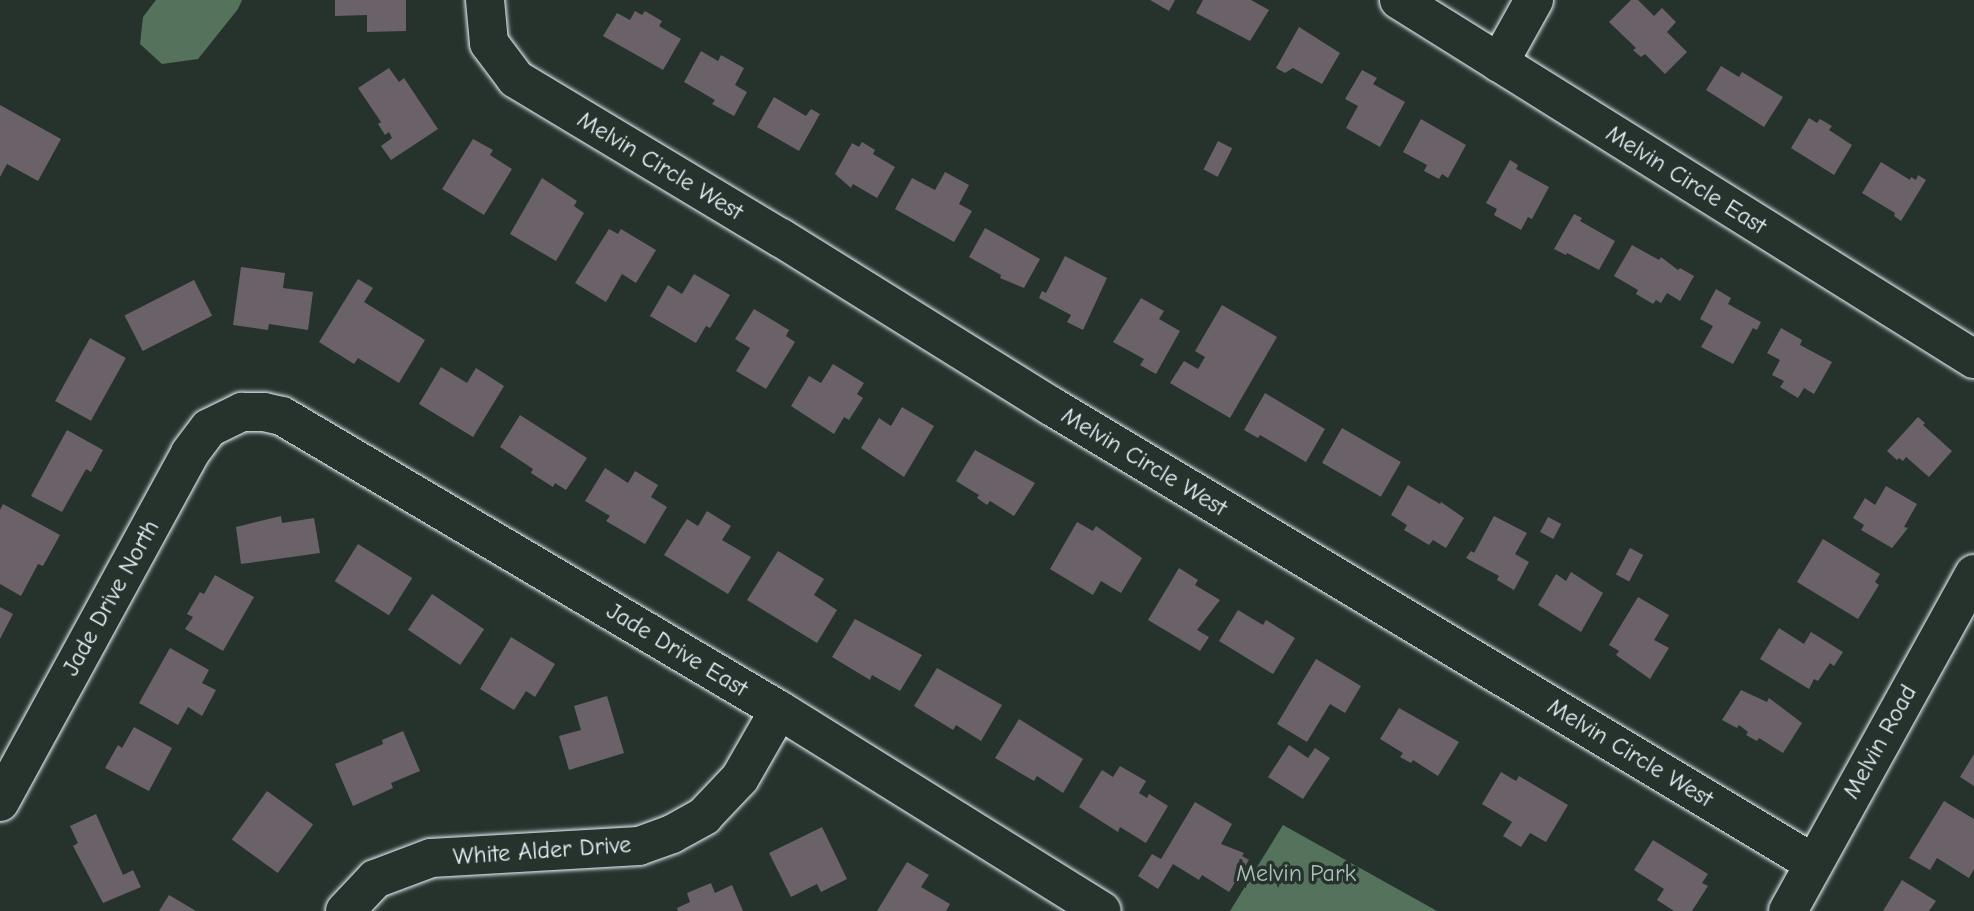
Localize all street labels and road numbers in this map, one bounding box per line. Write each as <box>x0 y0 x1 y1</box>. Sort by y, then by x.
street label: Melvin Circle West <box>572 105 748 227</box>
street label: Melvin Circle East <box>1600 119 1772 241</box>
street label: Melvin Circle West <box>1056 401 1232 523</box>
street label: Jade Drive North <box>56 515 166 681</box>
street label: Jade Drive East <box>601 597 753 703</box>
street label: Melvin Road <box>1837 680 1923 804</box>
street label: Melvin Circle West <box>1542 692 1718 814</box>
street label: White Alder Drive <box>452 830 632 872</box>

